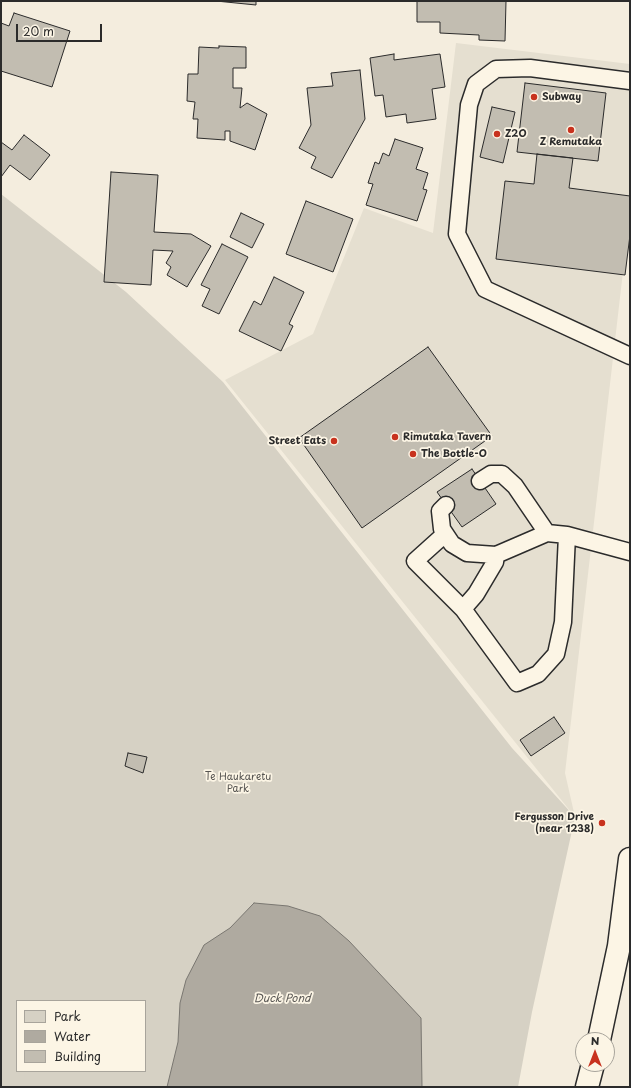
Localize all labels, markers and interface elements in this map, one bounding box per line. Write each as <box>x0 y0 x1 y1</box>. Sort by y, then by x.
scale bar <box>18 16 104 42</box>
text: 20 m <box>23 22 54 40</box>
place label: Subway <box>542 91 581 103</box>
marker: Subway <box>529 92 539 102</box>
marker: Z Remutaka <box>566 125 576 135</box>
place label: Z2O <box>505 128 526 140</box>
marker: Z2O <box>492 129 502 139</box>
place label: Z Remutaka <box>540 136 602 148</box>
place label: Rimutaka Tavern <box>403 431 491 443</box>
marker: Rimutaka Tavern <box>390 432 400 442</box>
place label: Street Eats <box>268 435 326 447</box>
marker: Street Eats <box>329 436 339 446</box>
place label: The Bottle-O <box>421 448 487 460</box>
marker: The Bottle-O <box>408 449 418 459</box>
park label: Te Haukaretu Park <box>205 771 271 794</box>
place label: Fergusson Drive (near 1238) <box>515 811 594 834</box>
marker: Fergusson Drive (near 1238) <box>597 818 607 828</box>
water label: Duck Pond <box>253 992 311 1006</box>
legend <box>16 1000 146 1072</box>
text: Park <box>54 1007 81 1025</box>
text: Water <box>54 1027 90 1045</box>
north arrow <box>575 1032 615 1072</box>
text: N <box>591 1032 599 1049</box>
text: Building <box>54 1047 101 1065</box>

